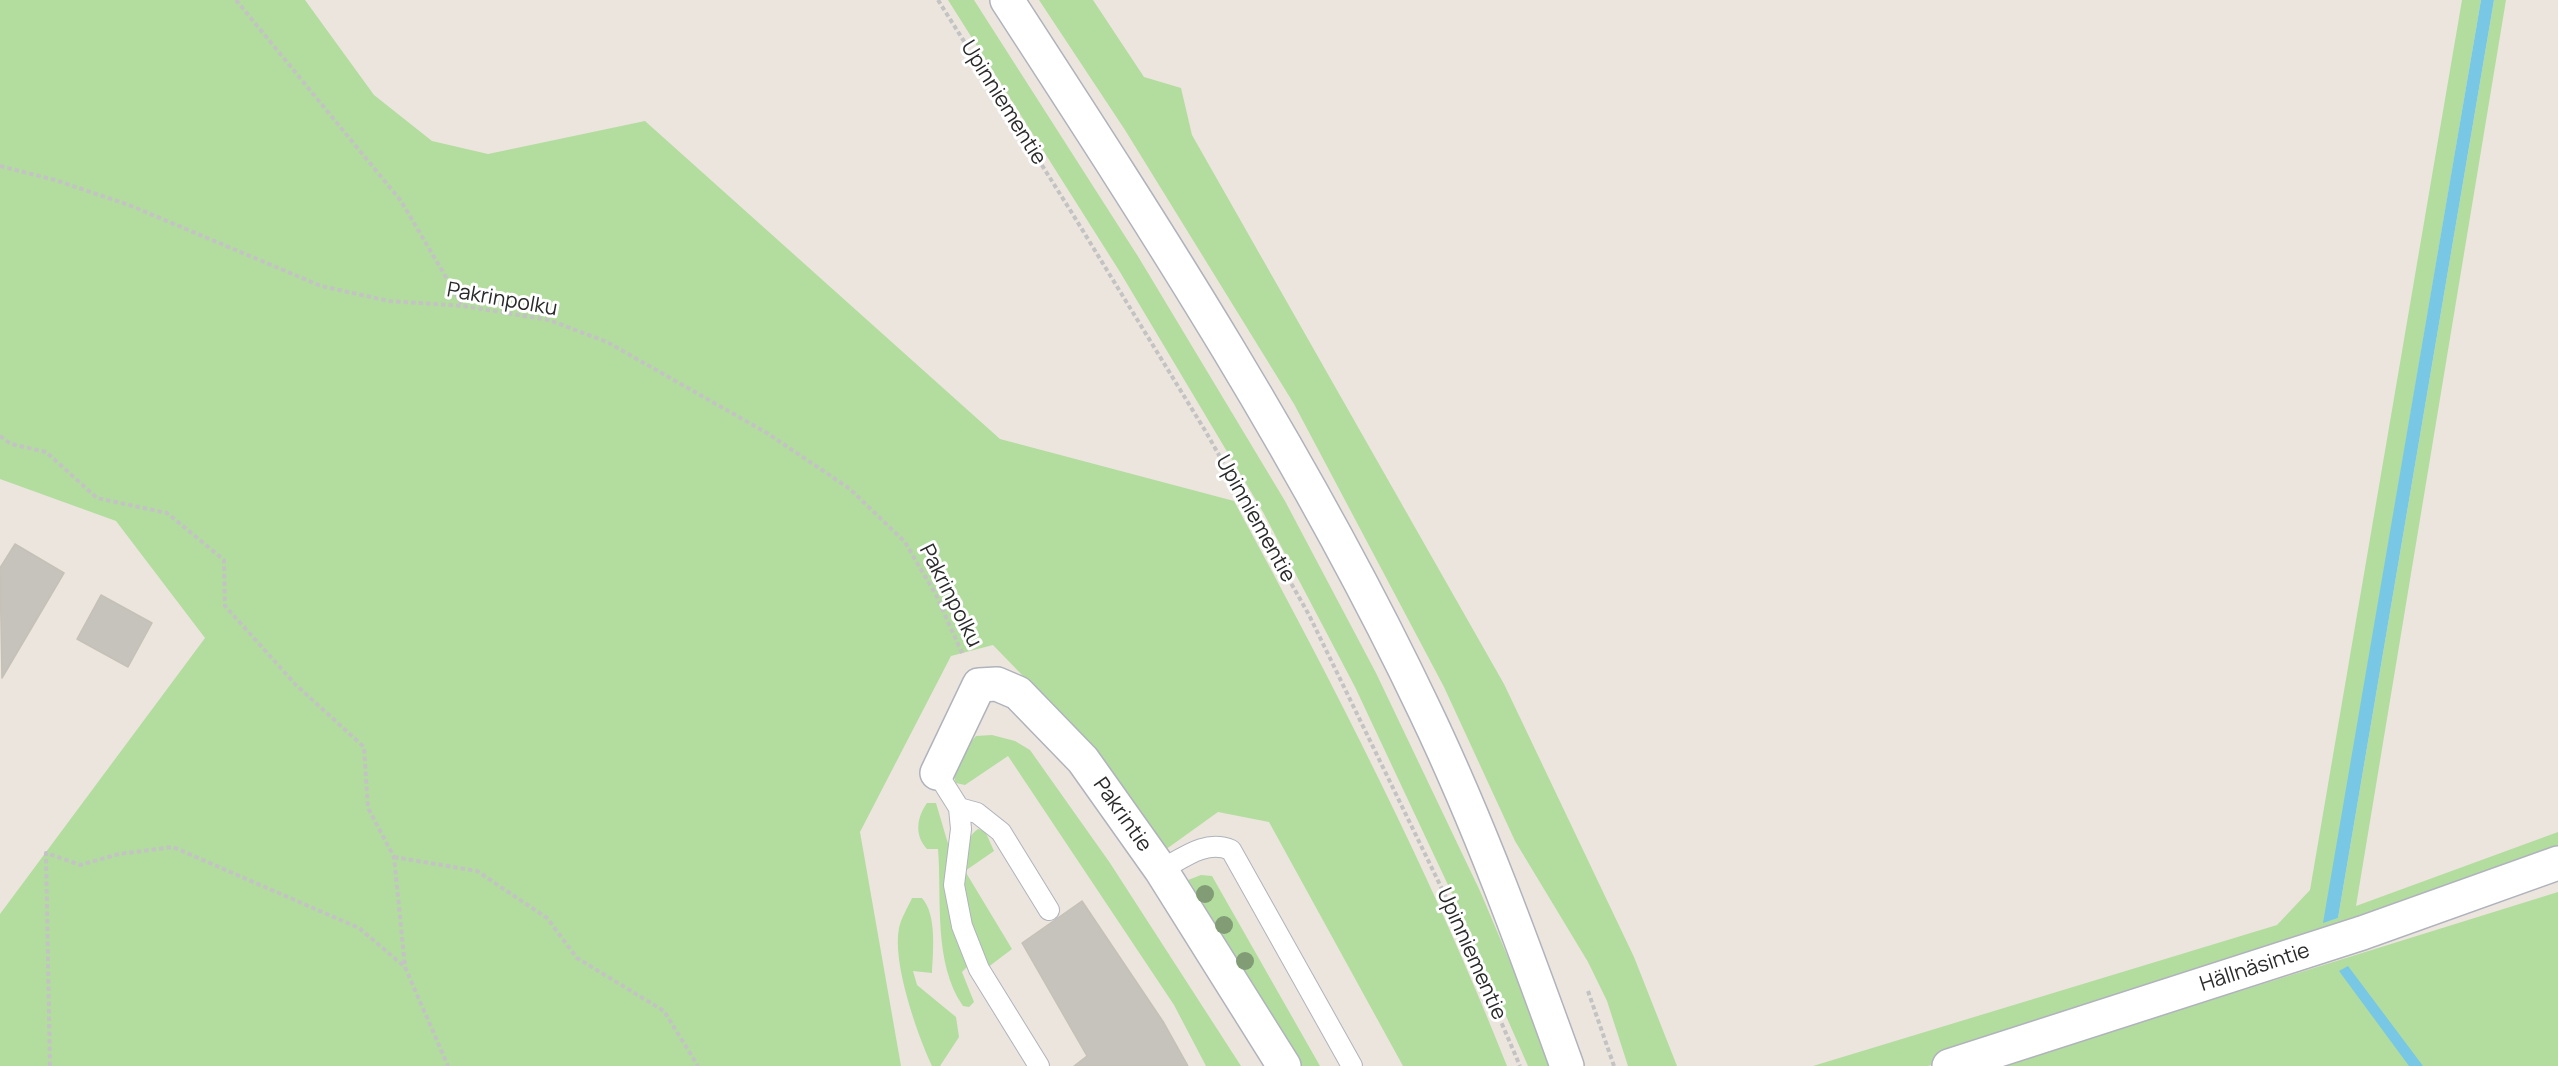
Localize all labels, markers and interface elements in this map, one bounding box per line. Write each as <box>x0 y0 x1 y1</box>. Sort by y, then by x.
street label: Upinniementie <box>955 36 1051 170</box>
street label: Pakrinpolku <box>445 278 559 322</box>
street label: Upinniementie <box>1210 451 1300 587</box>
street label: Pakrinpolku <box>913 540 987 652</box>
street label: Pakrintie <box>1087 773 1157 857</box>
street label: Upinniementie <box>1431 884 1511 1024</box>
street label: Hällnäsintie <box>2197 938 2313 998</box>

